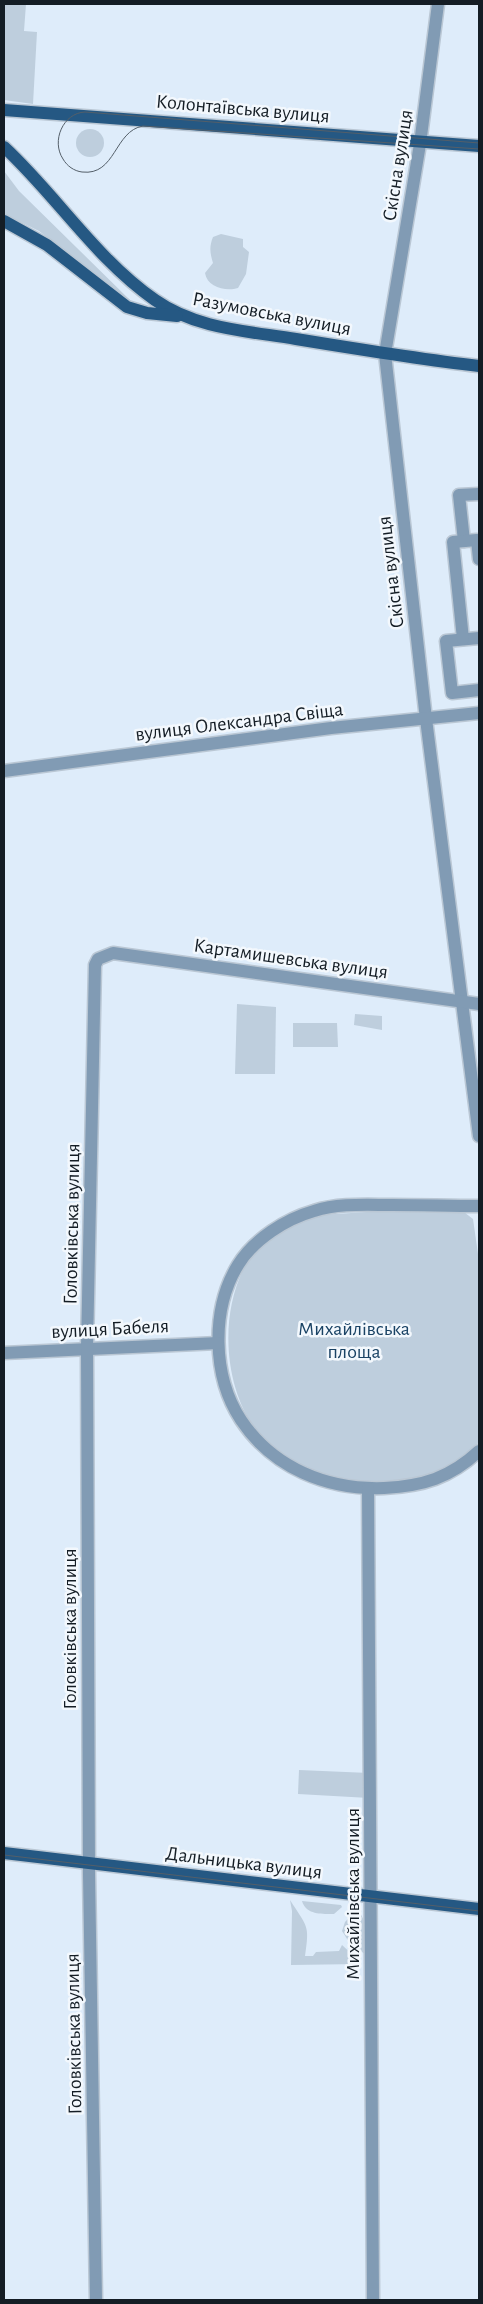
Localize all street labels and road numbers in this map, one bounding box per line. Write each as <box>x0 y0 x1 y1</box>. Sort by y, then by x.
street label: Колонтаївська вулиця <box>155 91 331 127</box>
street label: Cкісна вулиця <box>379 108 417 222</box>
street label: Разумовська вулиця <box>191 289 353 339</box>
street label: Cкісна вулиця <box>374 515 408 629</box>
street label: вулиця Олександра Свіща <box>134 699 344 745</box>
street label: Картамишевська вулиця <box>192 935 389 983</box>
street label: Головківська вулиця <box>61 1143 83 1305</box>
street label: вулиця Бабеля <box>51 1316 170 1342</box>
street label: Головківська вулиця <box>60 1548 80 1710</box>
street label: Михайлівська вулиця <box>343 1808 363 1980</box>
street label: Дальницька вулиця <box>165 1843 323 1883</box>
street label: Головківська вулиця <box>63 1953 85 2115</box>

